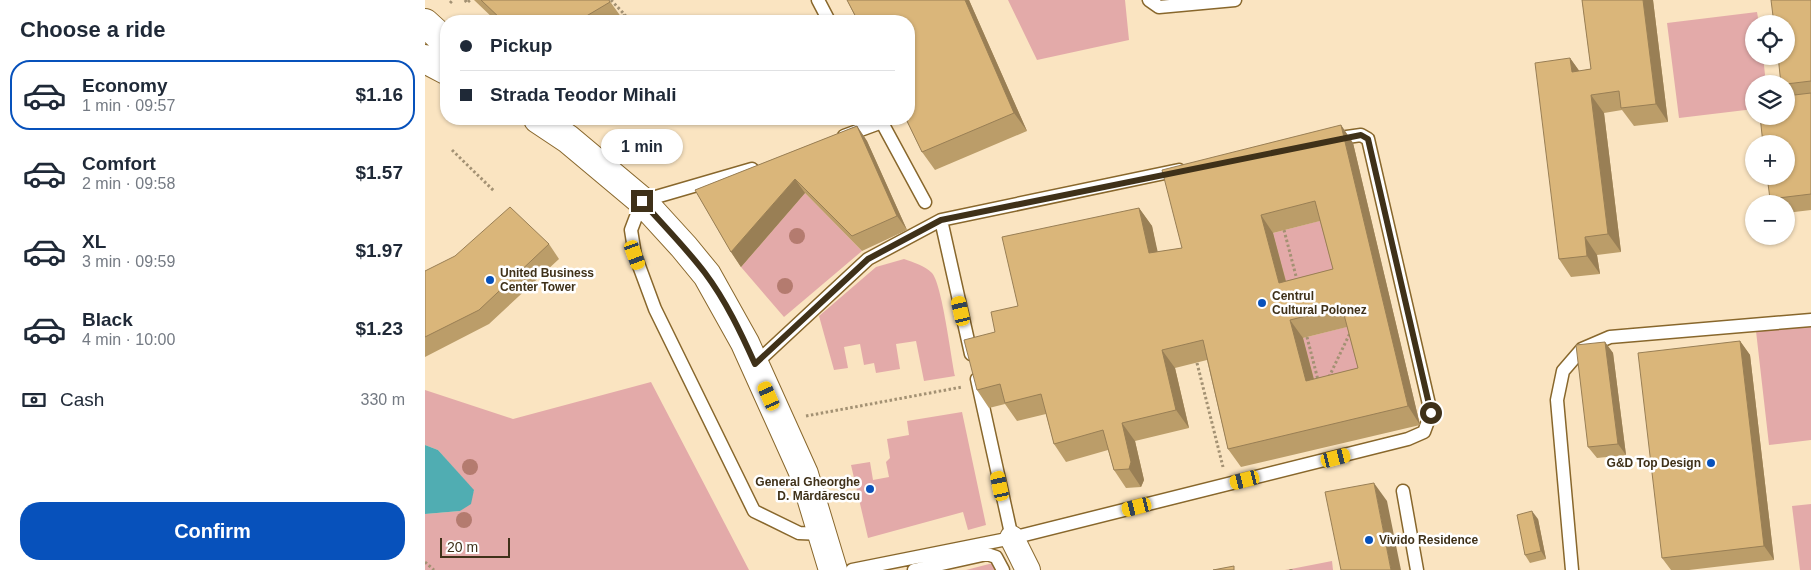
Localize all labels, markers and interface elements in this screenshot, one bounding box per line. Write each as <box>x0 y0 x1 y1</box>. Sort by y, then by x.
map controls <box>1745 15 1795 245</box>
button: locate <box>1745 15 1795 65</box>
text: Choose a ride <box>20 17 165 42</box>
text: Pickup <box>490 35 552 56</box>
icon: car <box>22 73 67 118</box>
text: Economy <box>82 75 168 96</box>
button: layers <box>1745 75 1795 125</box>
text: $1.16 <box>355 84 403 105</box>
text: Strada Teodor Mihali <box>490 84 677 105</box>
text: 1 min · 09:57 <box>82 97 175 114</box>
callout: 1 min <box>601 128 683 164</box>
button: + <box>1745 135 1795 185</box>
text: 1 min <box>621 138 663 155</box>
icon: car <box>22 151 67 196</box>
text: Comfort <box>82 153 156 174</box>
text: $1.57 <box>355 162 403 183</box>
text: 2 min · 09:58 <box>82 175 175 192</box>
route end <box>631 190 653 212</box>
button: − <box>1745 195 1795 245</box>
icon: car <box>22 229 67 274</box>
text: XL <box>82 231 106 252</box>
car <box>622 238 647 272</box>
text: $1.97 <box>355 240 403 261</box>
text: 3 min · 09:59 <box>82 253 175 270</box>
place label: United Business Center Tower <box>500 266 594 294</box>
marker: United Business Center Tower <box>484 274 496 286</box>
place label: Centrul Cultural Polonez <box>1272 289 1367 317</box>
car <box>950 295 971 327</box>
marker: Centrul Cultural Polonez <box>1256 297 1268 309</box>
icon: car <box>22 307 67 352</box>
text: Black <box>82 309 133 330</box>
text: $1.23 <box>355 318 403 339</box>
text: 4 min · 10:00 <box>82 331 175 348</box>
car <box>756 379 781 413</box>
icon: cash <box>20 386 48 414</box>
text: Cash <box>60 389 104 410</box>
text: 330 m <box>361 391 405 408</box>
route start <box>1420 402 1442 424</box>
car <box>1319 447 1352 469</box>
place label: G&D Top Design <box>1607 456 1701 470</box>
marker: G&D Top Design <box>1705 457 1717 469</box>
car <box>1228 469 1261 491</box>
car <box>989 470 1010 502</box>
place label: General Gheorghe D. Mărdărescu <box>755 475 860 503</box>
marker: General Gheorghe D. Mărdărescu <box>864 483 876 495</box>
car <box>1120 496 1153 518</box>
button: Confirm <box>20 502 405 560</box>
place label: Vivido Residence <box>1379 533 1478 547</box>
marker: Vivido Residence <box>1363 534 1375 546</box>
scale bar <box>440 535 510 558</box>
text: 20 m <box>447 539 478 555</box>

